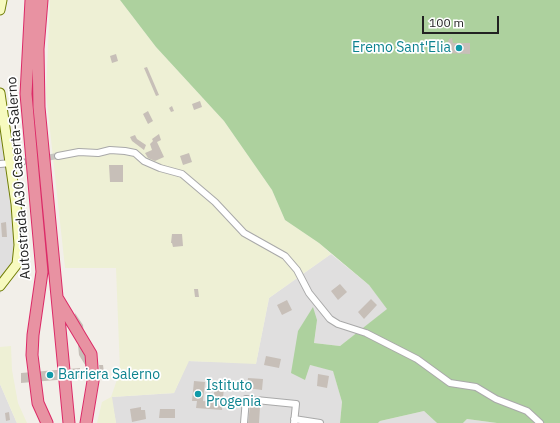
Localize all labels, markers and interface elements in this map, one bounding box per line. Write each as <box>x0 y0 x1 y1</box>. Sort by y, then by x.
scale bar <box>424 8 501 34</box>
text: 100 m <box>429 15 464 30</box>
place label: Eremo Sant'Elia <box>352 40 451 56</box>
marker: Eremo Sant'Elia <box>454 43 464 53</box>
street label: Autostrada A30 Caserta-Salerno <box>4 76 34 280</box>
place label: Barriera Salerno <box>58 367 160 383</box>
marker: Barriera Salerno <box>45 370 55 380</box>
place label: Istituto Progenia <box>206 378 261 410</box>
marker: Istituto Progenia <box>193 389 203 399</box>

